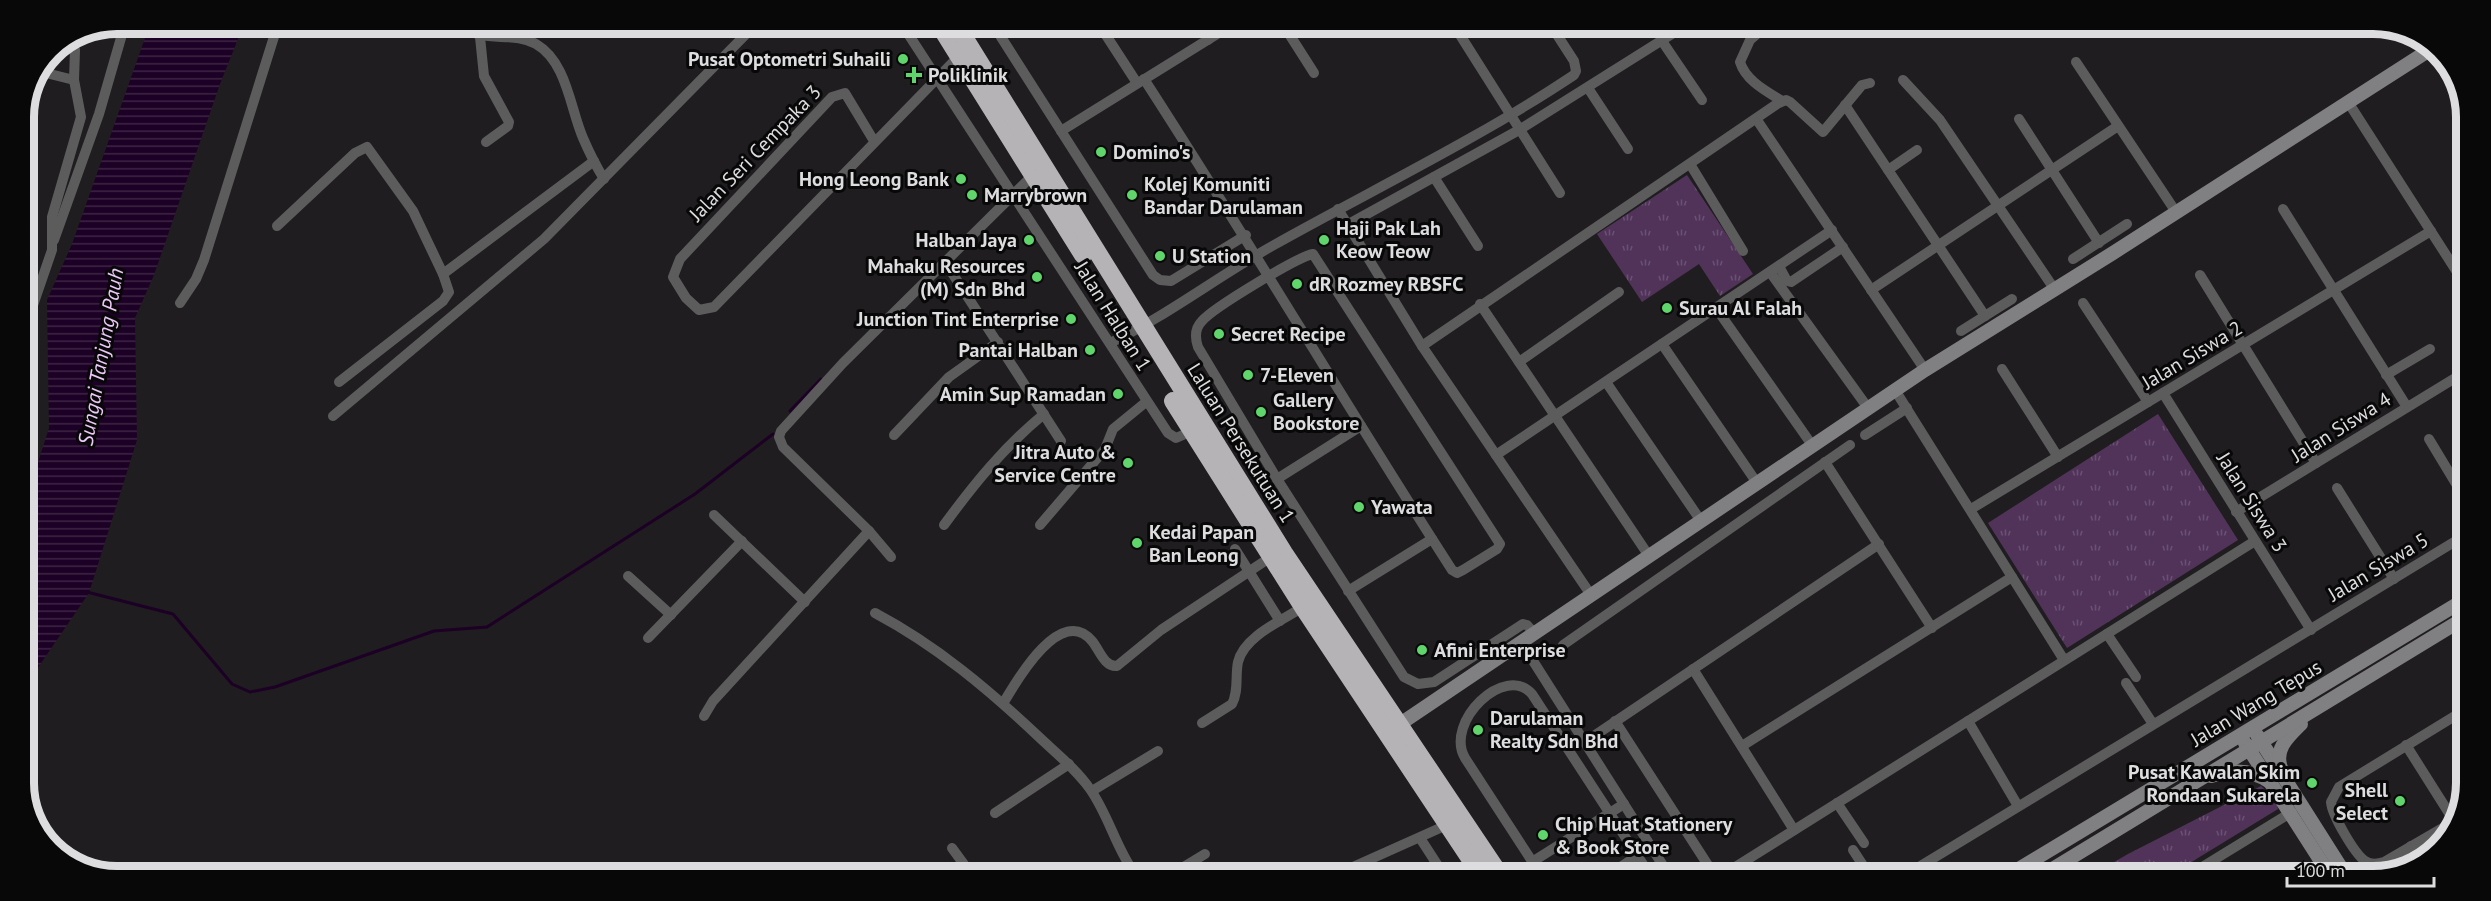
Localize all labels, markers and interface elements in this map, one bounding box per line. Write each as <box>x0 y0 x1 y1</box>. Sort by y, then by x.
place label: Pusat Optometri Suhaili <box>688 46 891 72</box>
marker: Pusat Optometri Suhaili <box>896 52 910 66</box>
place label: Poliklinik <box>928 62 1008 88</box>
marker: Poliklinik <box>905 66 923 84</box>
street label: Jalan Seri Cempaka 3 <box>683 79 827 227</box>
place label: Domino's <box>1113 139 1190 165</box>
marker: Domino's <box>1094 145 1108 159</box>
place label: Hong Leong Bank <box>799 166 949 192</box>
place label: Kolej Komuniti Bandar Darulaman <box>1144 171 1303 220</box>
marker: Hong Leong Bank <box>954 172 968 186</box>
place label: Marrybrown <box>984 182 1087 208</box>
marker: Marrybrown <box>965 188 979 202</box>
marker: Kolej Komuniti Bandar Darulaman <box>1125 188 1139 202</box>
place label: Haji Pak Lah Keow Teow <box>1336 215 1441 264</box>
place label: Halban Jaya <box>916 227 1017 253</box>
marker: Halban Jaya <box>1022 233 1036 247</box>
marker: Haji Pak Lah Keow Teow <box>1317 233 1331 247</box>
place label: U Station <box>1172 243 1251 269</box>
marker: U Station <box>1153 249 1167 263</box>
place label: Mahaku Resources (M) Sdn Bhd <box>868 253 1025 302</box>
street label: Jalan Halban 1 <box>1068 255 1157 376</box>
water label: Sungai Tanjung Pauh <box>72 266 129 448</box>
marker: Mahaku Resources (M) Sdn Bhd <box>1030 270 1044 284</box>
place label: dR Rozmey RBSFC <box>1309 271 1463 297</box>
marker: dR Rozmey RBSFC <box>1290 277 1304 291</box>
place label: Surau Al Falah <box>1679 295 1802 321</box>
marker: Surau Al Falah <box>1660 301 1674 315</box>
place label: Junction Tint Enterprise <box>856 306 1059 332</box>
marker: Junction Tint Enterprise <box>1064 312 1078 326</box>
street label: Jalan Siswa 2 <box>2136 315 2247 396</box>
place label: Secret Recipe <box>1231 321 1346 347</box>
marker: Secret Recipe <box>1212 327 1226 341</box>
place label: Pantai Halban <box>959 337 1078 363</box>
marker: Pantai Halban <box>1083 343 1097 357</box>
street label: Laluan Persekutuan 1 <box>1181 358 1301 528</box>
place label: 7-Eleven <box>1260 362 1334 388</box>
marker: 7-Eleven <box>1241 368 1255 382</box>
place label: Amin Sup Ramadan <box>940 381 1106 407</box>
street label: Jalan Siswa 4 <box>2285 386 2396 469</box>
marker: Amin Sup Ramadan <box>1111 387 1125 401</box>
place label: Gallery Bookstore <box>1273 387 1359 436</box>
marker: Gallery Bookstore <box>1254 405 1268 419</box>
place label: Jitra Auto & Service Centre <box>994 439 1116 488</box>
street label: Jalan Siswa 3 <box>2210 446 2293 557</box>
marker: Jitra Auto & Service Centre <box>1121 456 1135 470</box>
place label: Yawata <box>1370 494 1433 520</box>
marker: Yawata <box>1352 500 1366 514</box>
place label: Kedai Papan Ban Leong <box>1149 519 1254 568</box>
street label: Jalan Siswa 5 <box>2322 527 2433 608</box>
marker: Kedai Papan Ban Leong <box>1130 536 1144 550</box>
place label: Afini Enterprise <box>1434 637 1566 663</box>
marker: Afini Enterprise <box>1415 643 1429 657</box>
street label: Jalan Wang Tepus <box>2185 654 2326 753</box>
place label: Darulaman Realty Sdn Bhd <box>1490 705 1618 754</box>
marker: Darulaman Realty Sdn Bhd <box>1471 723 1485 737</box>
place label: Pusat Kawalan Skim Rondaan Sukarela <box>2128 759 2300 808</box>
marker: Pusat Kawalan Skim Rondaan Sukarela <box>2305 776 2319 790</box>
place label: Shell Select <box>2336 777 2388 826</box>
marker: Shell Select <box>2393 794 2407 808</box>
place label: Chip Huat Stationery & Book Store <box>1555 811 1733 860</box>
marker: Chip Huat Stationery & Book Store <box>1536 828 1550 842</box>
scale bar <box>2287 850 2434 888</box>
text: 100 m <box>2296 859 2345 882</box>

